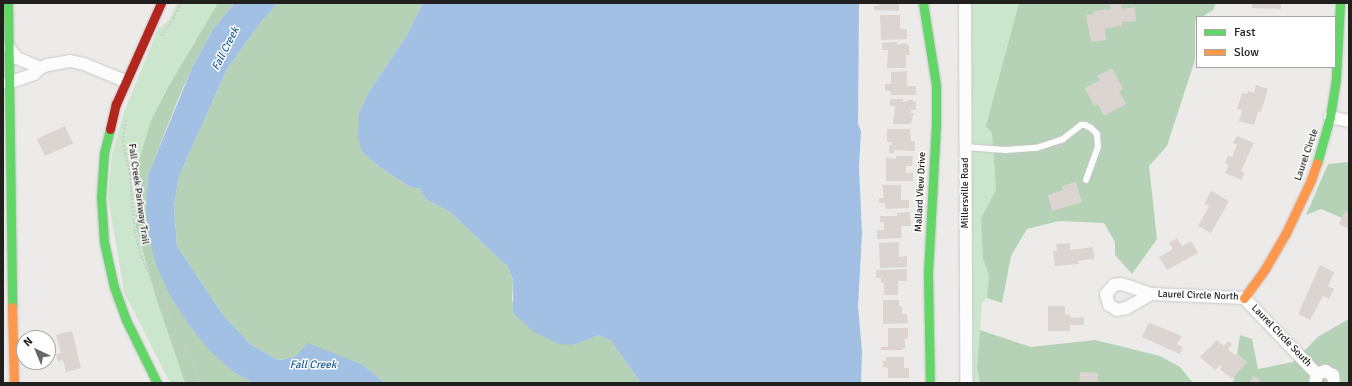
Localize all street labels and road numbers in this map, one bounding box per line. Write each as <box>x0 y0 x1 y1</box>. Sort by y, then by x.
street label: Laurel Circle <box>1293 127 1321 183</box>
street label: Fall Creek Parkway Trail <box>125 143 151 245</box>
street label: Mallard View Drive <box>913 152 929 232</box>
street label: Millersville Road <box>960 158 972 228</box>
street label: Laurel Circle North <box>1157 289 1239 303</box>
street label: Laurel Circle South <box>1248 303 1314 369</box>

